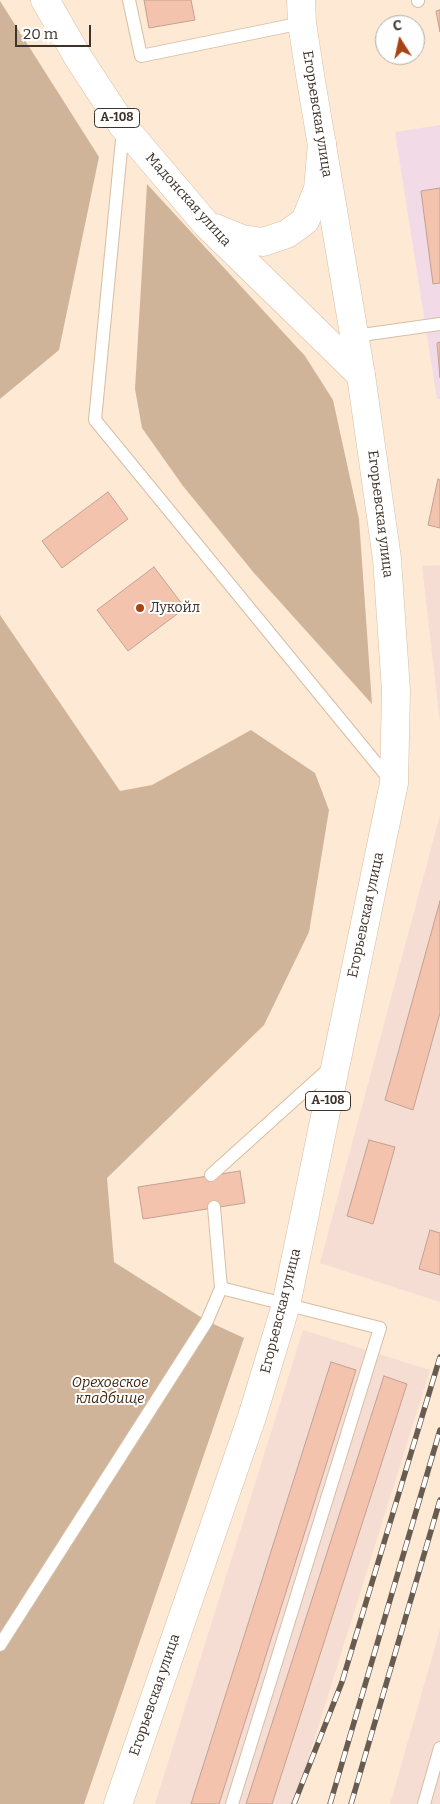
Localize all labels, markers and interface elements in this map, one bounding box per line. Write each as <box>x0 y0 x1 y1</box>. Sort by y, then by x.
scale bar <box>18 15 94 47</box>
north arrow <box>375 15 425 65</box>
text: С <box>392 17 403 35</box>
text: 20 m <box>23 25 58 43</box>
street label: Егорьевская улица <box>299 49 335 179</box>
road number: А-108 <box>94 109 140 128</box>
street label: Мадонская улица <box>142 150 234 250</box>
street label: Егорьевская улица <box>364 449 396 579</box>
place label: Лукойл <box>150 600 200 616</box>
marker: Лукойл <box>134 602 146 614</box>
street label: Егорьевская улица <box>344 851 388 979</box>
road number: А-108 <box>306 1092 350 1110</box>
street label: Егорьевская улица <box>257 1247 305 1375</box>
park label: Ореховское кладбище <box>72 1375 148 1408</box>
street label: Егорьевская улица <box>126 1632 184 1758</box>

